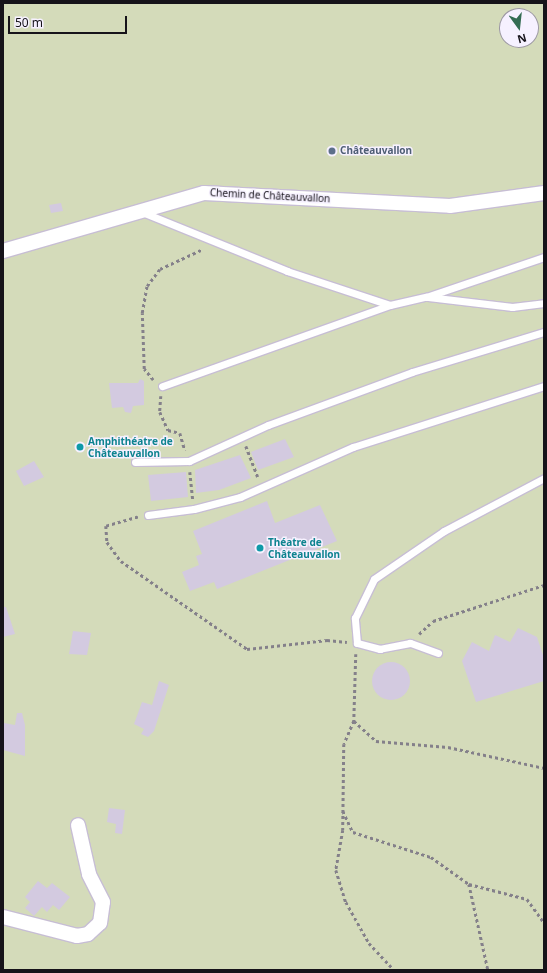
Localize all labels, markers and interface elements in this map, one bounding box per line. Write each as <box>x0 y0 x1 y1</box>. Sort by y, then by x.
scale bar <box>10 8 129 34</box>
north arrow <box>499 8 539 48</box>
text: 50 m <box>15 14 43 31</box>
text: N <box>516 31 528 48</box>
place label: Châteauvallon <box>340 145 412 157</box>
marker: Châteauvallon <box>327 146 337 156</box>
street label: Chemin de Châteauvallon <box>210 187 330 205</box>
place label: Amphithéatre de Châteauvallon <box>88 435 173 458</box>
marker: Amphithéatre de Châteauvallon <box>75 442 85 452</box>
place label: Théatre de Châteauvallon <box>268 536 340 560</box>
marker: Théatre de Châteauvallon <box>255 543 265 553</box>

